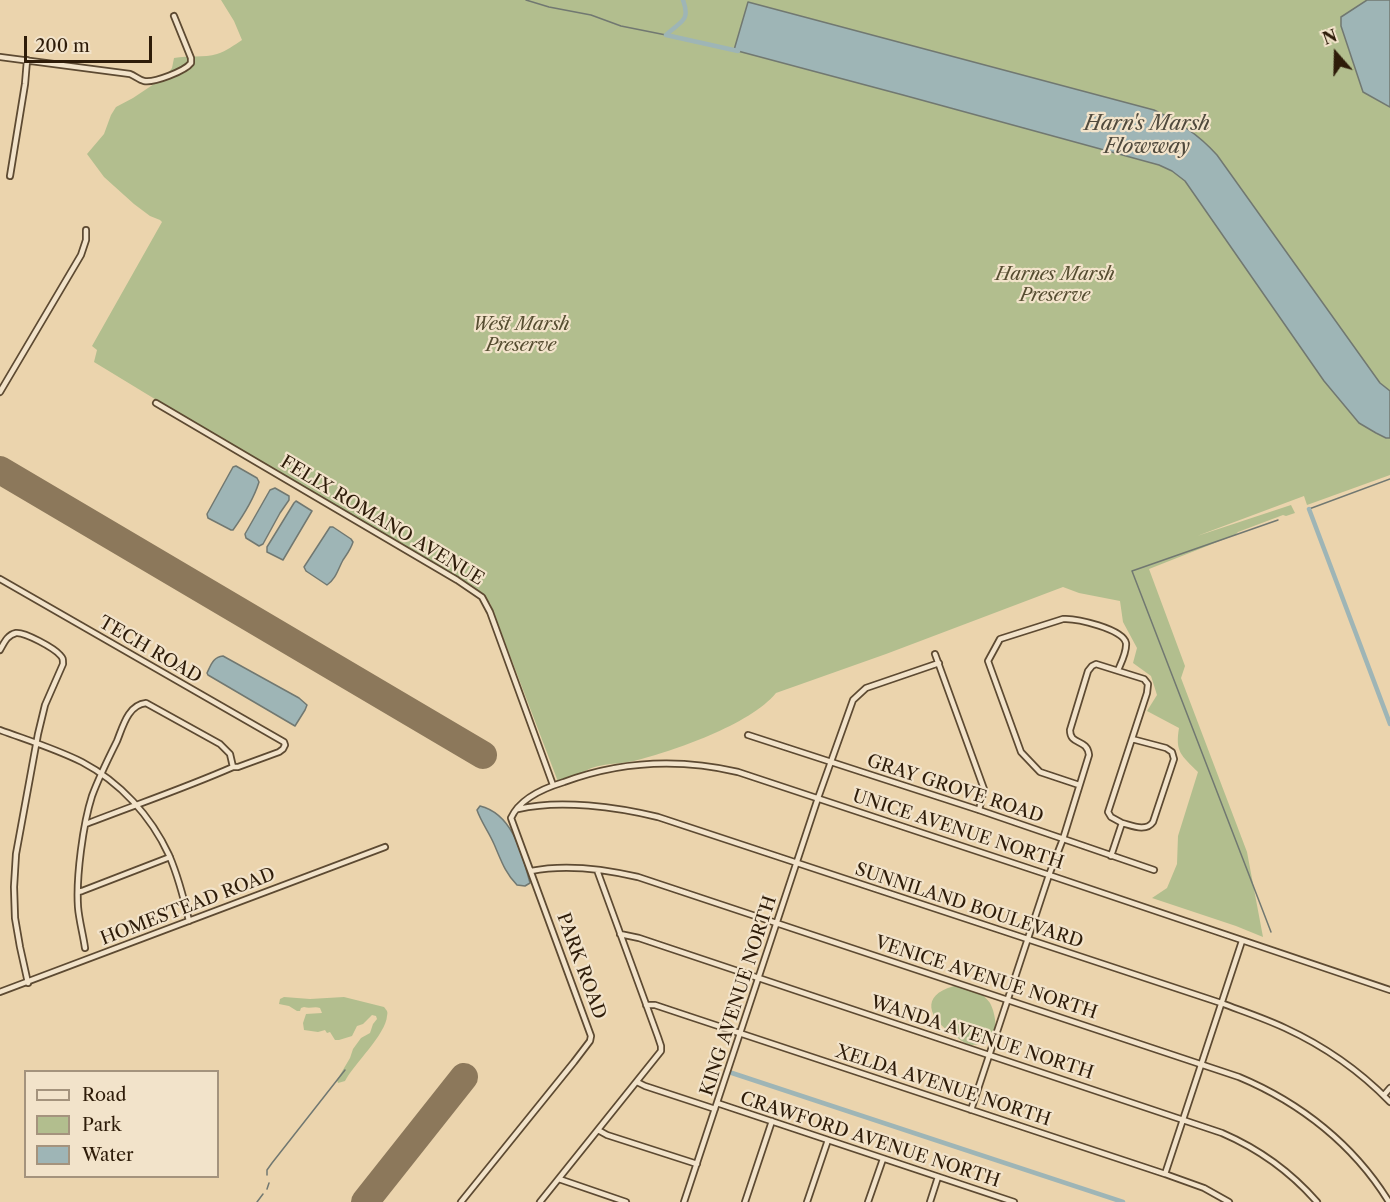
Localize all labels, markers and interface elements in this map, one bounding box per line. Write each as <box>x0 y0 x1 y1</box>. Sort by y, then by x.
scale bar <box>27 24 154 62</box>
north arrow <box>1306 24 1366 84</box>
text: N <box>1320 25 1340 49</box>
text: 200 m <box>35 35 90 57</box>
water label: Harn's Marsh Flowway <box>1084 112 1210 159</box>
park label: Harnes Marsh Preserve <box>995 264 1115 306</box>
park label: West Marsh Preserve <box>472 314 570 356</box>
street label: FELIX ROMANO AVENUE <box>276 452 488 590</box>
street label: TECH ROAD <box>95 612 205 688</box>
street label: GRAY GROVE ROAD <box>864 750 1046 828</box>
street label: UNICE AVENUE NORTH <box>850 786 1066 874</box>
street label: SUNNILAND BOULEVARD <box>852 859 1086 953</box>
street label: HOMESTEAD ROAD <box>98 864 278 950</box>
street label: KING AVENUE NORTH <box>696 893 782 1099</box>
street label: PARK ROAD <box>552 910 610 1022</box>
street label: VENICE AVENUE NORTH <box>872 932 1100 1024</box>
street label: WANDA AVENUE NORTH <box>868 992 1096 1084</box>
street label: XELDA AVENUE NORTH <box>833 1041 1053 1131</box>
legend <box>24 1070 219 1178</box>
text: Road <box>82 1084 127 1106</box>
street label: CRAWFORD AVENUE NORTH <box>737 1088 1003 1192</box>
text: Park <box>82 1114 121 1136</box>
text: Water <box>82 1144 134 1166</box>

